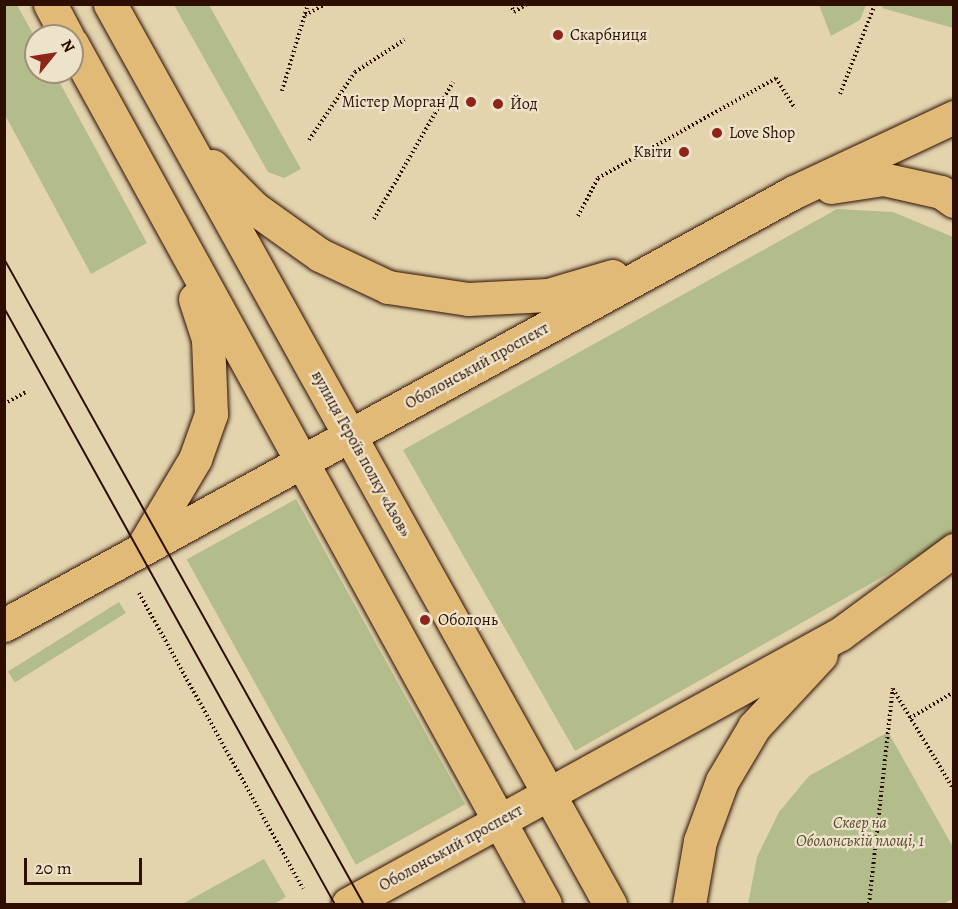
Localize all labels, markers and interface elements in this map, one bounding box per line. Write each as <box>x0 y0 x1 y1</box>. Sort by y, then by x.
north arrow <box>24 24 84 84</box>
place label: Скарбниця <box>570 25 647 45</box>
marker: Скарбниця <box>551 28 565 42</box>
text: N <box>55 35 80 57</box>
place label: Містер Морган Д <box>342 92 459 112</box>
place label: Йод <box>510 94 538 114</box>
marker: Містер Морган Д <box>464 95 478 109</box>
marker: Йод <box>491 97 505 111</box>
place label: Love Shop <box>729 123 795 143</box>
marker: Love Shop <box>710 126 724 140</box>
place label: Квіти <box>633 142 672 162</box>
marker: Квіти <box>677 145 691 159</box>
street label: Оболонський проспект <box>402 318 552 414</box>
street label: вулиця Героїв полку «Азов» <box>307 367 415 541</box>
place label: Оболонь <box>438 610 498 630</box>
marker: Оболонь <box>416 611 434 629</box>
street label: Оболонський проспект <box>376 800 526 896</box>
park label: Сквер на Оболонській площі, 1 <box>796 813 924 851</box>
scale bar <box>27 846 146 884</box>
text: 20 m <box>35 856 72 880</box>

